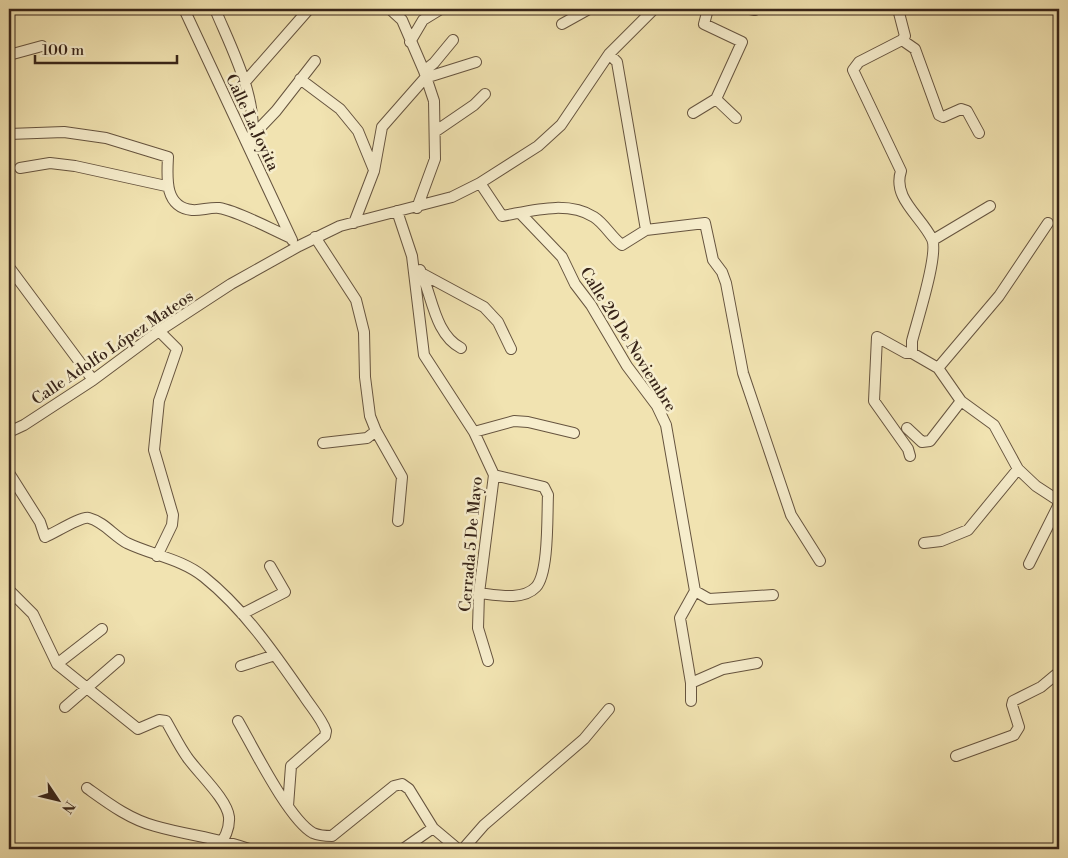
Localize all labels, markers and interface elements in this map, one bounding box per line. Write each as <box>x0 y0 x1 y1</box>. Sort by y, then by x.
scale bar <box>35 32 178 64</box>
text: 100 m <box>42 41 84 60</box>
street label: Calle La Joyita <box>221 71 284 175</box>
street label: Calle 20 De Noviembre <box>576 264 681 415</box>
street label: Calle Adolfo López Mateos <box>28 286 197 410</box>
street label: Cerrada 5 De Mayo <box>455 475 487 613</box>
north arrow <box>32 776 82 826</box>
text: N <box>57 797 78 817</box>

